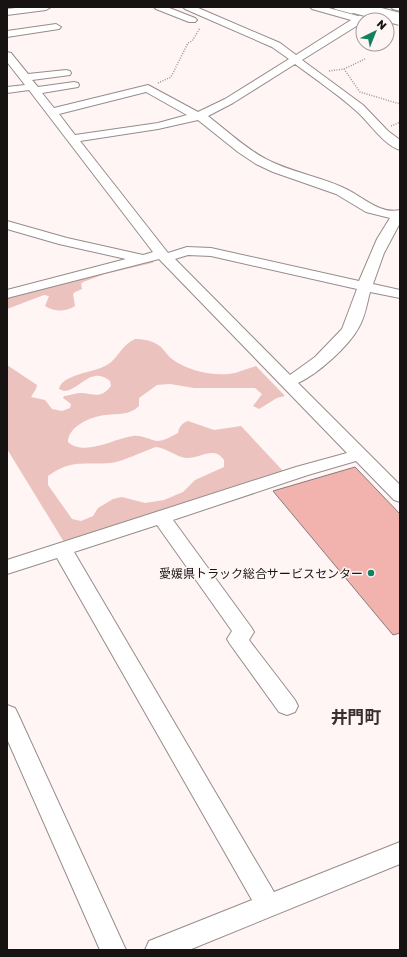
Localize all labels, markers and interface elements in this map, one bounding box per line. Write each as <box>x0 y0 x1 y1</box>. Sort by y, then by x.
north arrow <box>355 12 395 52</box>
text: N <box>375 17 390 32</box>
place label: 愛媛県トラック総合サービスセンター <box>159 566 363 581</box>
marker: 愛媛県トラック総合サービスセンター <box>366 568 376 578</box>
district label: 井門町 <box>331 706 382 727</box>

